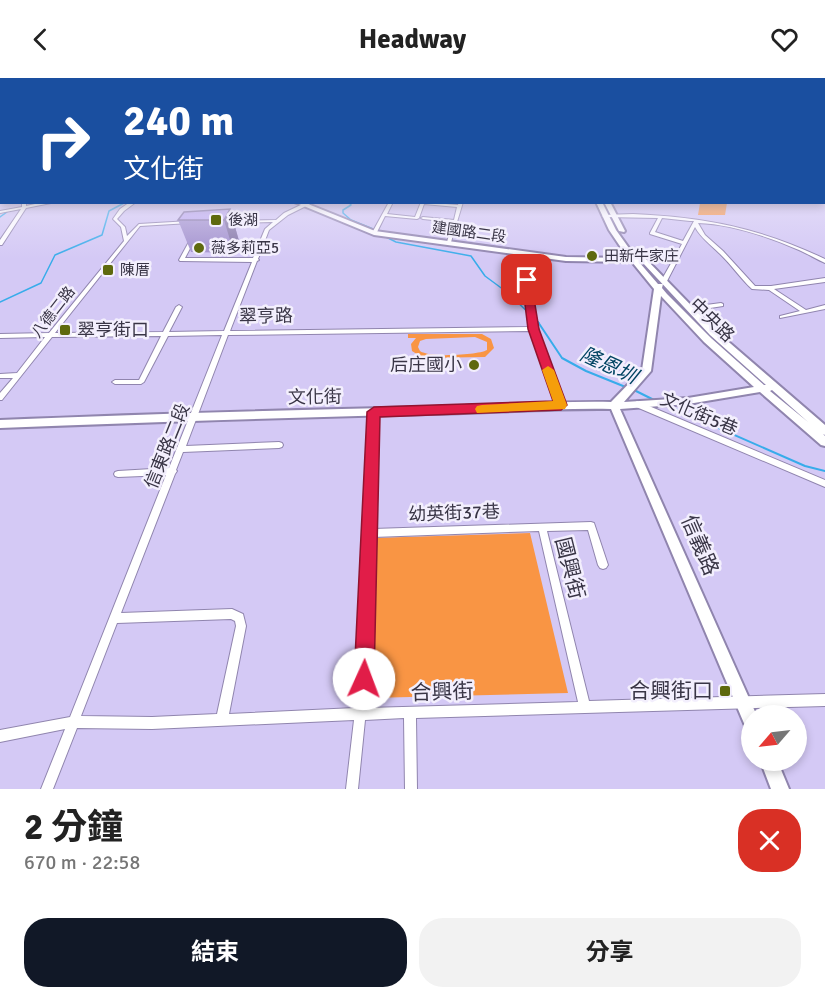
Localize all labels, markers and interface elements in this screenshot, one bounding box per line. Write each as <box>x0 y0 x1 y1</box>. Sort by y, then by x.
icon: back <box>24 23 57 56</box>
text: Headway <box>359 23 466 56</box>
icon: heart <box>768 23 801 56</box>
text: 240 m <box>123 96 234 147</box>
icon: right <box>24 102 102 180</box>
text: 文化街 <box>123 153 204 186</box>
place label: 後湖 <box>228 211 258 229</box>
marker: 後湖 <box>209 213 223 227</box>
street label: 建國路二段 <box>431 218 507 246</box>
place label: 薇多莉亞5 <box>211 239 279 257</box>
marker: 薇多莉亞5 <box>192 241 206 255</box>
place label: 田新牛家庄 <box>604 247 679 265</box>
marker: 田新牛家庄 <box>585 249 599 263</box>
pin <box>501 254 552 305</box>
place label: 陳厝 <box>120 261 150 279</box>
marker: 陳厝 <box>101 263 115 277</box>
icon: arrive <box>510 263 543 296</box>
street label: 八德二路 <box>27 283 79 341</box>
street label: 中央路 <box>685 293 739 347</box>
street label: 翠亨路 <box>239 305 293 327</box>
place label: 翠亨街口 <box>77 319 149 341</box>
marker: 翠亨街口 <box>58 323 72 337</box>
water label: 隆恩圳 <box>576 341 644 391</box>
place label: 后庄國小 <box>390 354 462 376</box>
marker: 后庄國小 <box>467 358 481 372</box>
street label: 文化街 <box>288 386 342 408</box>
street label: 文化街5巷 <box>657 388 741 440</box>
street label: 信東路二段 <box>140 400 194 492</box>
street label: 幼英街37巷 <box>408 500 500 526</box>
street label: 信義路 <box>676 511 724 579</box>
street label: 國興街 <box>550 534 590 602</box>
position arrow <box>332 647 396 711</box>
street label: 合興街 <box>410 678 474 706</box>
place label: 合興街口 <box>629 678 713 704</box>
marker: 合興街口 <box>718 684 732 698</box>
north arrow <box>741 705 807 771</box>
map controls <box>741 705 807 771</box>
text: 2 分鐘 <box>24 805 123 850</box>
button: close <box>738 809 801 872</box>
text: 670 m · 22:58 <box>24 850 140 875</box>
button: 結束 <box>24 918 407 987</box>
button: 分享 <box>419 918 801 987</box>

